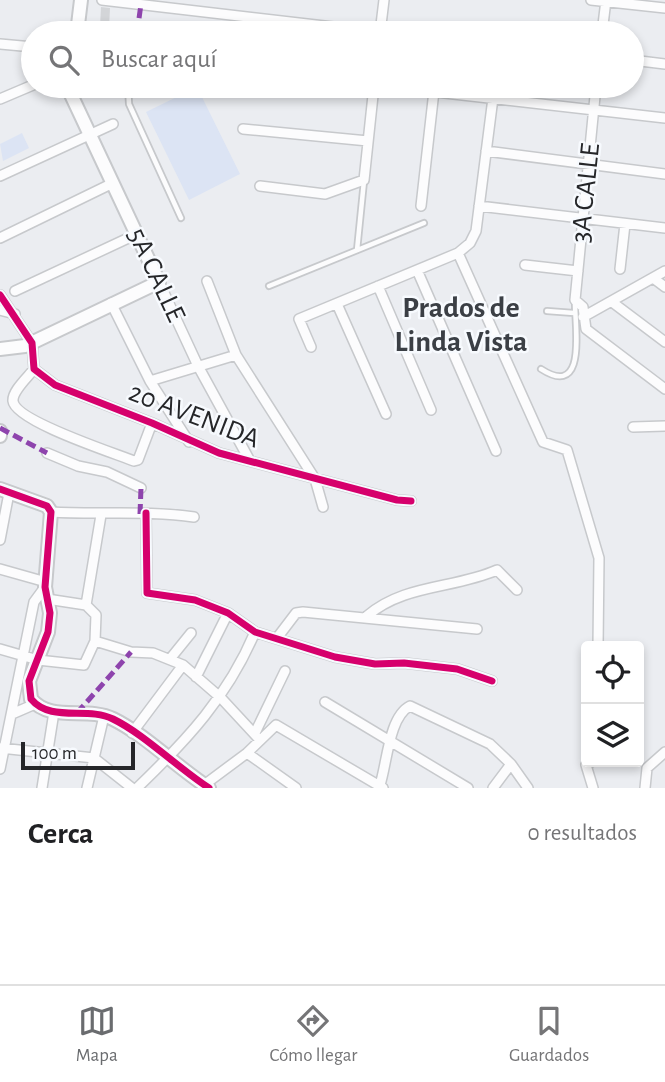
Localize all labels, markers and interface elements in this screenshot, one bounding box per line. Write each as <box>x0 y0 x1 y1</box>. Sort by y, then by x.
search box <box>21 21 644 98</box>
icon: search <box>45 41 83 79</box>
text: Buscar aquí <box>101 46 217 72</box>
street label: 3A CALLE <box>567 142 605 244</box>
street label: 5A CALLE <box>122 224 190 326</box>
district label: Prados de Linda Vista <box>395 293 527 357</box>
street label: 20 AVENIDA <box>125 378 263 454</box>
map controls <box>581 641 644 767</box>
button: locate <box>581 641 644 704</box>
button: layers <box>581 704 644 767</box>
scale bar <box>21 739 135 771</box>
text: 100 m <box>32 744 77 763</box>
text: Cerca <box>28 819 93 849</box>
text: 0 resultados <box>527 822 637 845</box>
tab: Mapa <box>76 1002 118 1067</box>
tab: Cómo llegar <box>269 1002 357 1067</box>
tab: Guardados <box>509 1002 589 1067</box>

